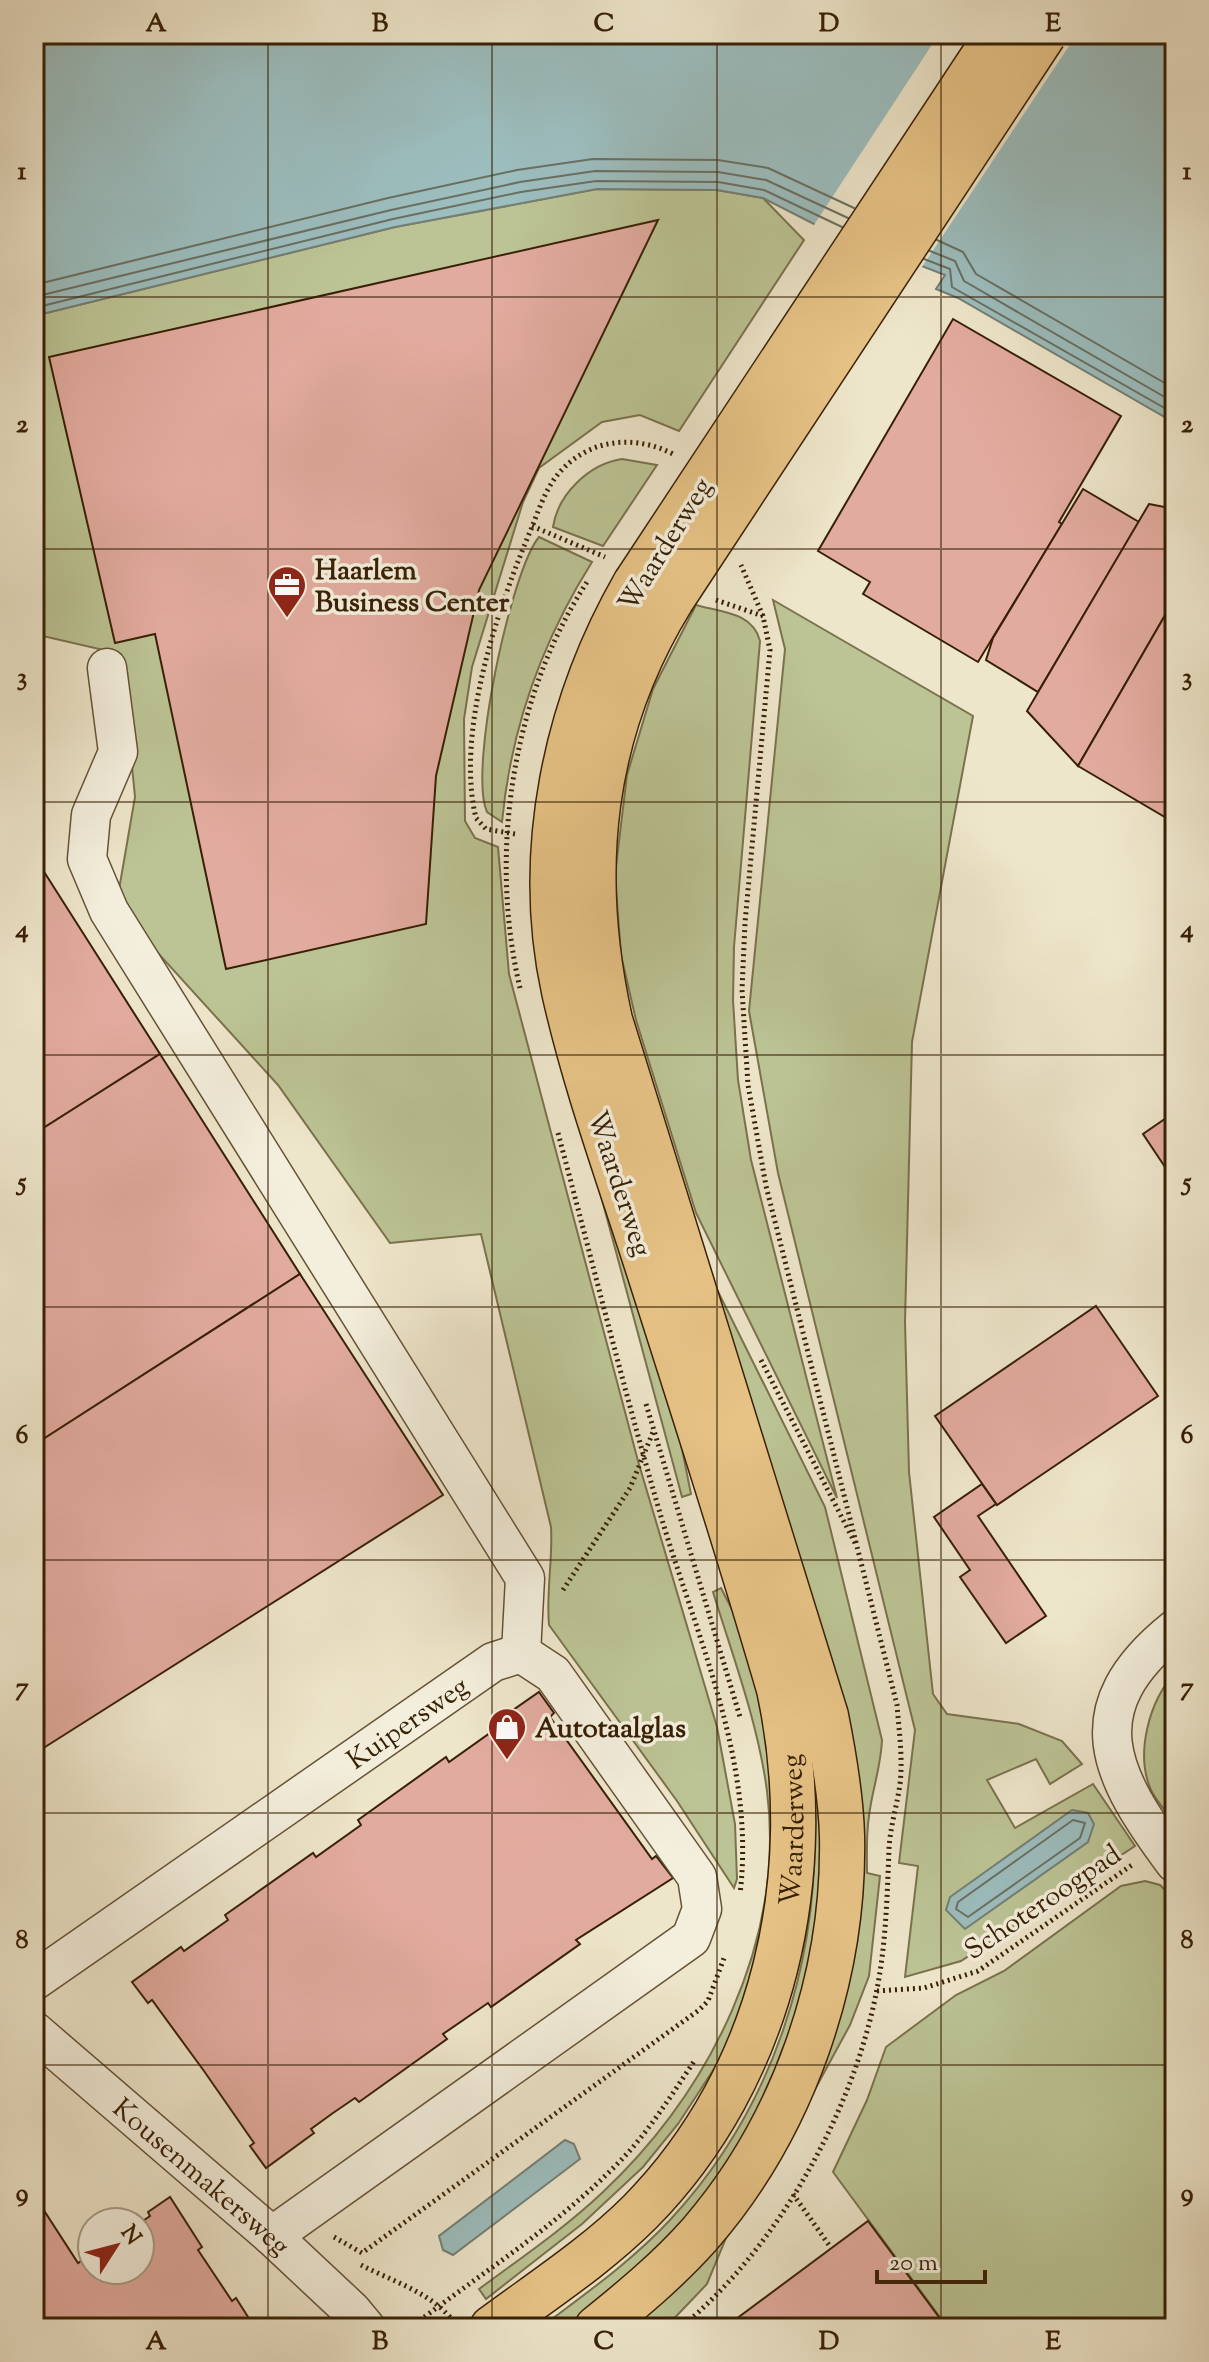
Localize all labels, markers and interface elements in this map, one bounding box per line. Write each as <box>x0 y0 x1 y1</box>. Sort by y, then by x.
text: A <box>145 6 167 43</box>
text: B <box>372 6 389 43</box>
text: C <box>594 6 614 43</box>
text: D <box>819 6 839 43</box>
text: E <box>1045 6 1061 43</box>
text: 1 <box>18 154 27 191</box>
text: 1 <box>1183 154 1192 191</box>
text: 2 <box>16 407 29 444</box>
text: 2 <box>1181 407 1194 444</box>
street label: Waarderweg <box>609 471 724 620</box>
place label: Haarlem Business Center <box>315 552 510 624</box>
office icon: Haarlem Business Center <box>266 564 308 619</box>
text: 3 <box>17 660 27 697</box>
text: 3 <box>1182 660 1192 697</box>
text: 4 <box>14 912 29 949</box>
text: 4 <box>1179 912 1194 949</box>
street label: Waarderweg <box>576 1106 661 1262</box>
text: 5 <box>16 1165 27 1202</box>
text: 5 <box>1181 1165 1192 1202</box>
text: 6 <box>16 1418 29 1455</box>
text: 6 <box>1181 1418 1194 1455</box>
street label: Kuipersweg <box>340 1668 478 1781</box>
text: 7 <box>15 1670 29 1707</box>
text: 7 <box>1180 1670 1194 1707</box>
shop icon: Autotaalglas <box>486 1706 528 1761</box>
place label: Autotaalglas <box>535 1710 686 1750</box>
street label: Waarderweg <box>771 1752 816 1908</box>
street label: Schoteroogpad <box>957 1836 1130 1971</box>
text: 8 <box>15 1923 29 1960</box>
text: 8 <box>1180 1923 1194 1960</box>
street label: Kousenmakersweg <box>103 2090 298 2266</box>
text: 9 <box>16 2176 29 2213</box>
text: 9 <box>1181 2176 1194 2213</box>
north arrow <box>76 2206 156 2286</box>
text: N <box>112 2219 148 2253</box>
scale bar <box>877 2234 985 2284</box>
text: 20 m <box>889 2247 938 2281</box>
text: A <box>145 2324 167 2361</box>
text: B <box>372 2324 389 2361</box>
text: C <box>594 2324 614 2361</box>
text: D <box>819 2324 839 2361</box>
text: E <box>1045 2324 1061 2361</box>

